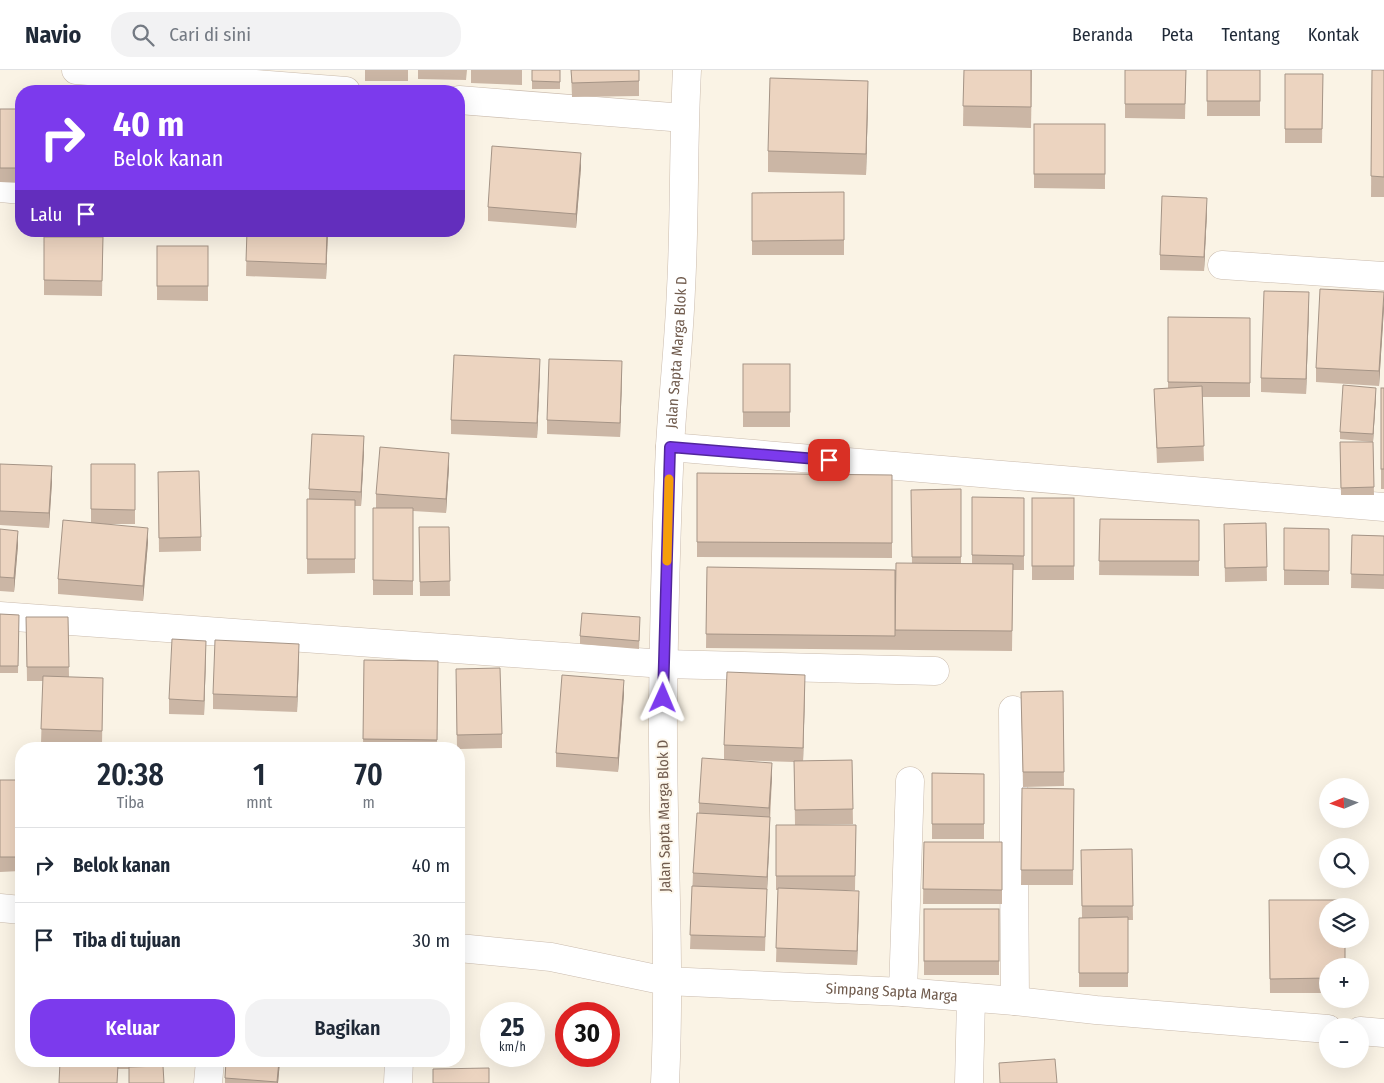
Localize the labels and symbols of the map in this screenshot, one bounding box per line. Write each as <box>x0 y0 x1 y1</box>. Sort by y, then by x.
street label: Jalan Sapta Marga Blok D <box>662 276 691 429</box>
pin <box>808 439 850 481</box>
position arrow <box>636 671 688 723</box>
street label: Jalan Sapta Marga Blok D <box>654 740 674 892</box>
north arrow <box>1319 778 1369 828</box>
street label: Simpang Sapta Marga <box>825 979 958 1005</box>
speed limit sign: 30 <box>555 1002 620 1067</box>

